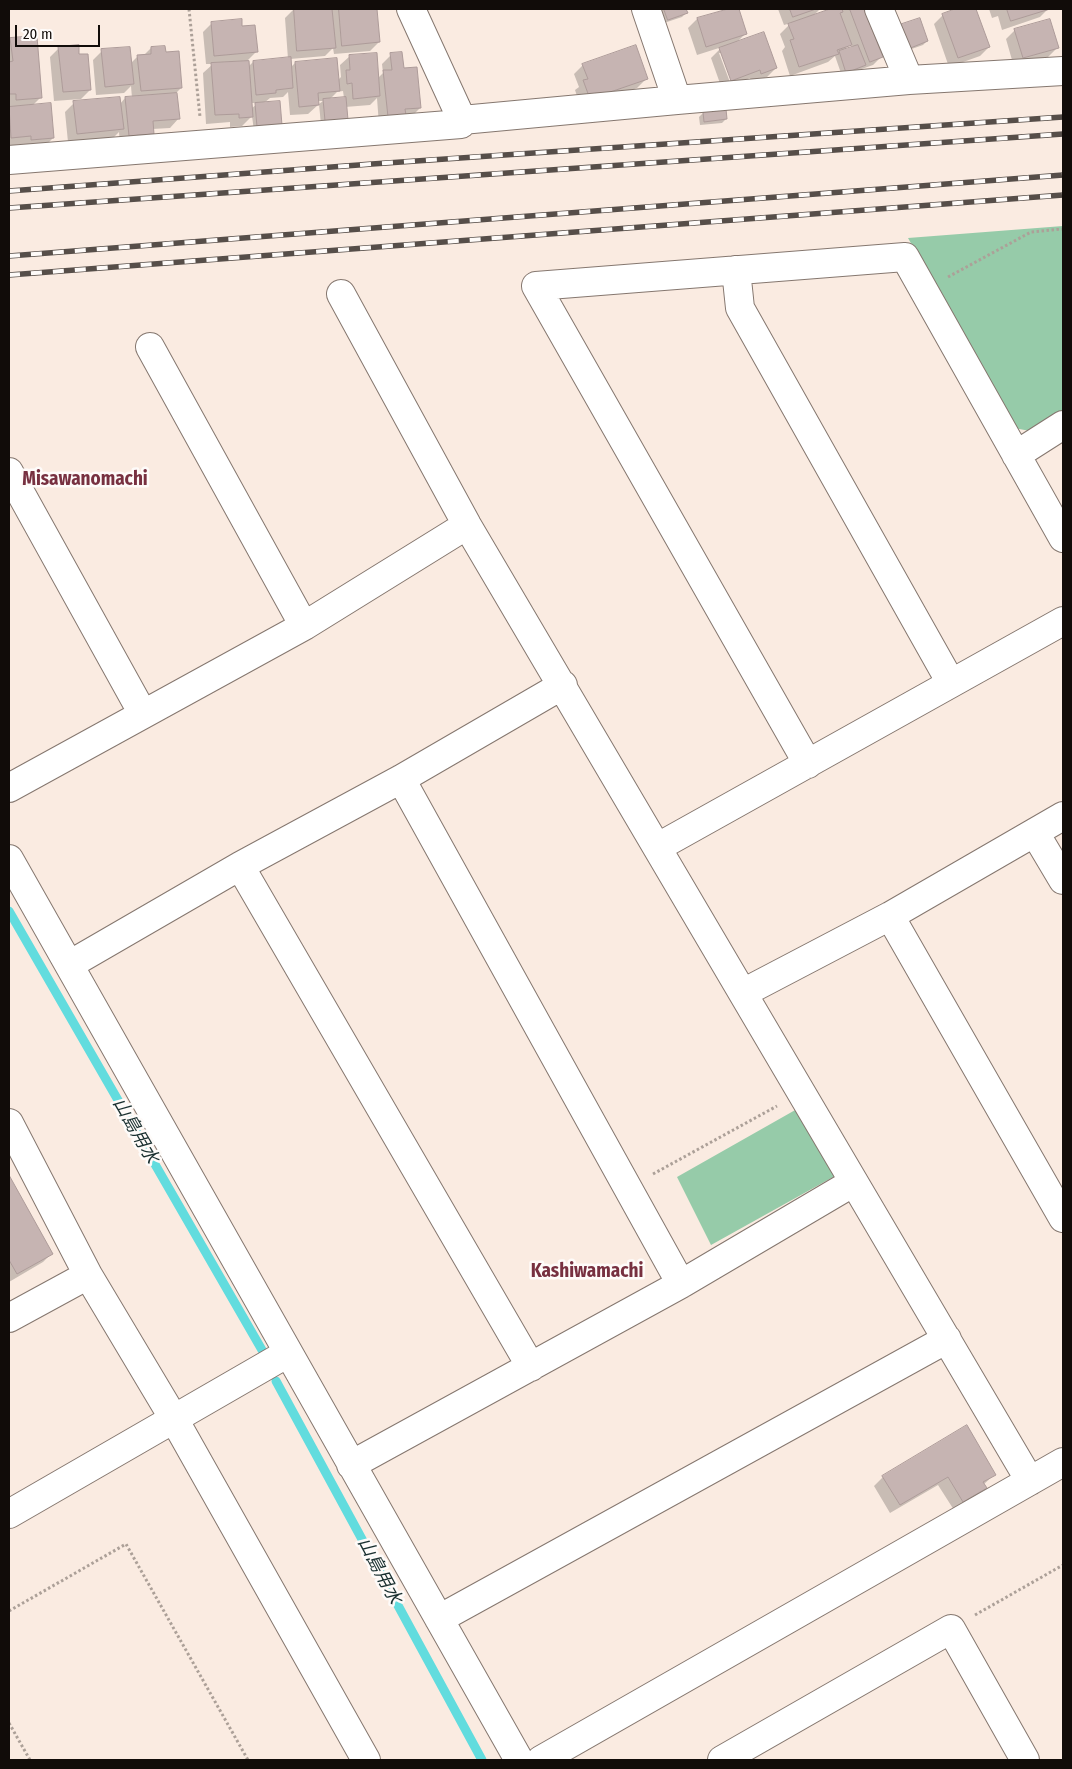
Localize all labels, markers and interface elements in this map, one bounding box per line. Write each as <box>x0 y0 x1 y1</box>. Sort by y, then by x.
scale bar <box>18 15 102 47</box>
text: 20 m <box>23 25 53 43</box>
district label: Misawanomachi <box>22 469 148 491</box>
water label: 山島用水 <box>108 1094 162 1168</box>
district label: Kashiwamachi <box>531 1261 643 1283</box>
water label: 山島用水 <box>353 1534 405 1608</box>

